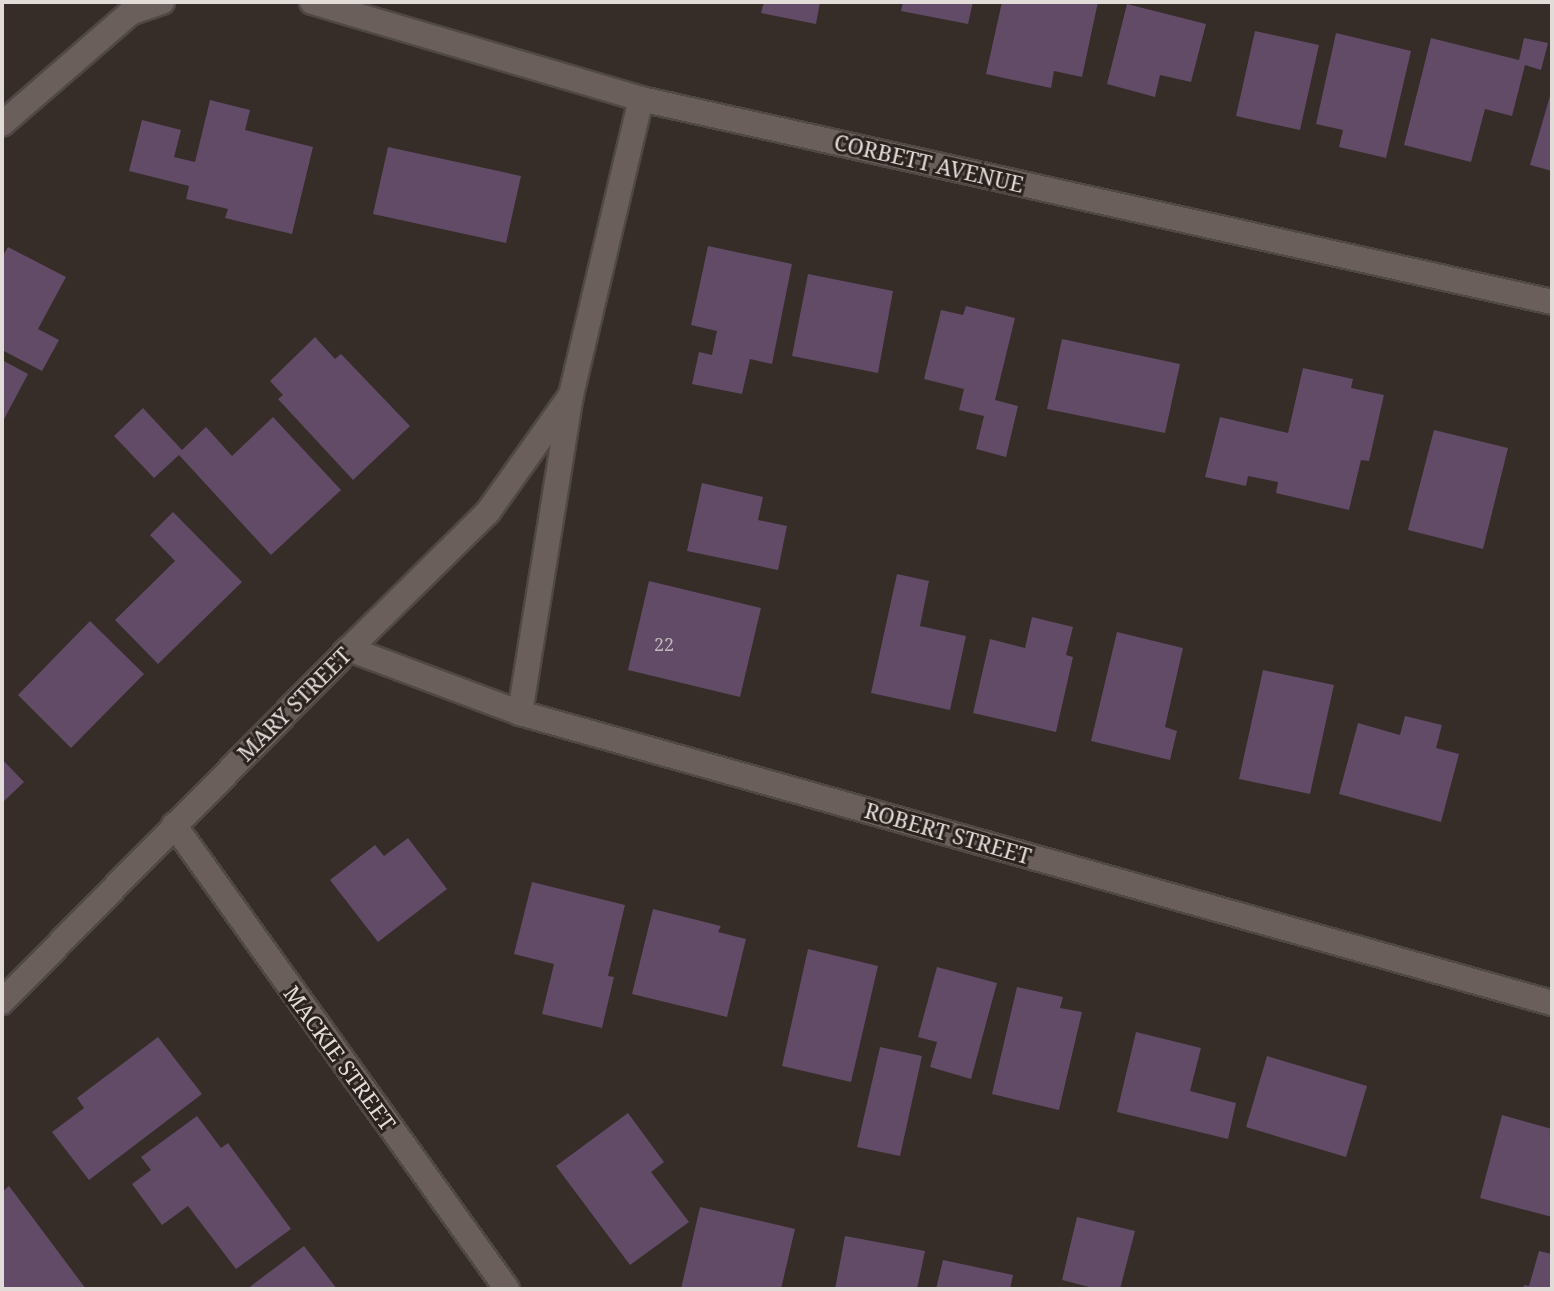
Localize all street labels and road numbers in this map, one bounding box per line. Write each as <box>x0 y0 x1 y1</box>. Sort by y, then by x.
street label: CORBETT AVENUE <box>832 128 1026 198</box>
street label: MARY STREET <box>232 642 356 766</box>
street label: ROBERT STREET <box>862 797 1034 869</box>
street label: MACKIE STREET <box>279 980 401 1136</box>

